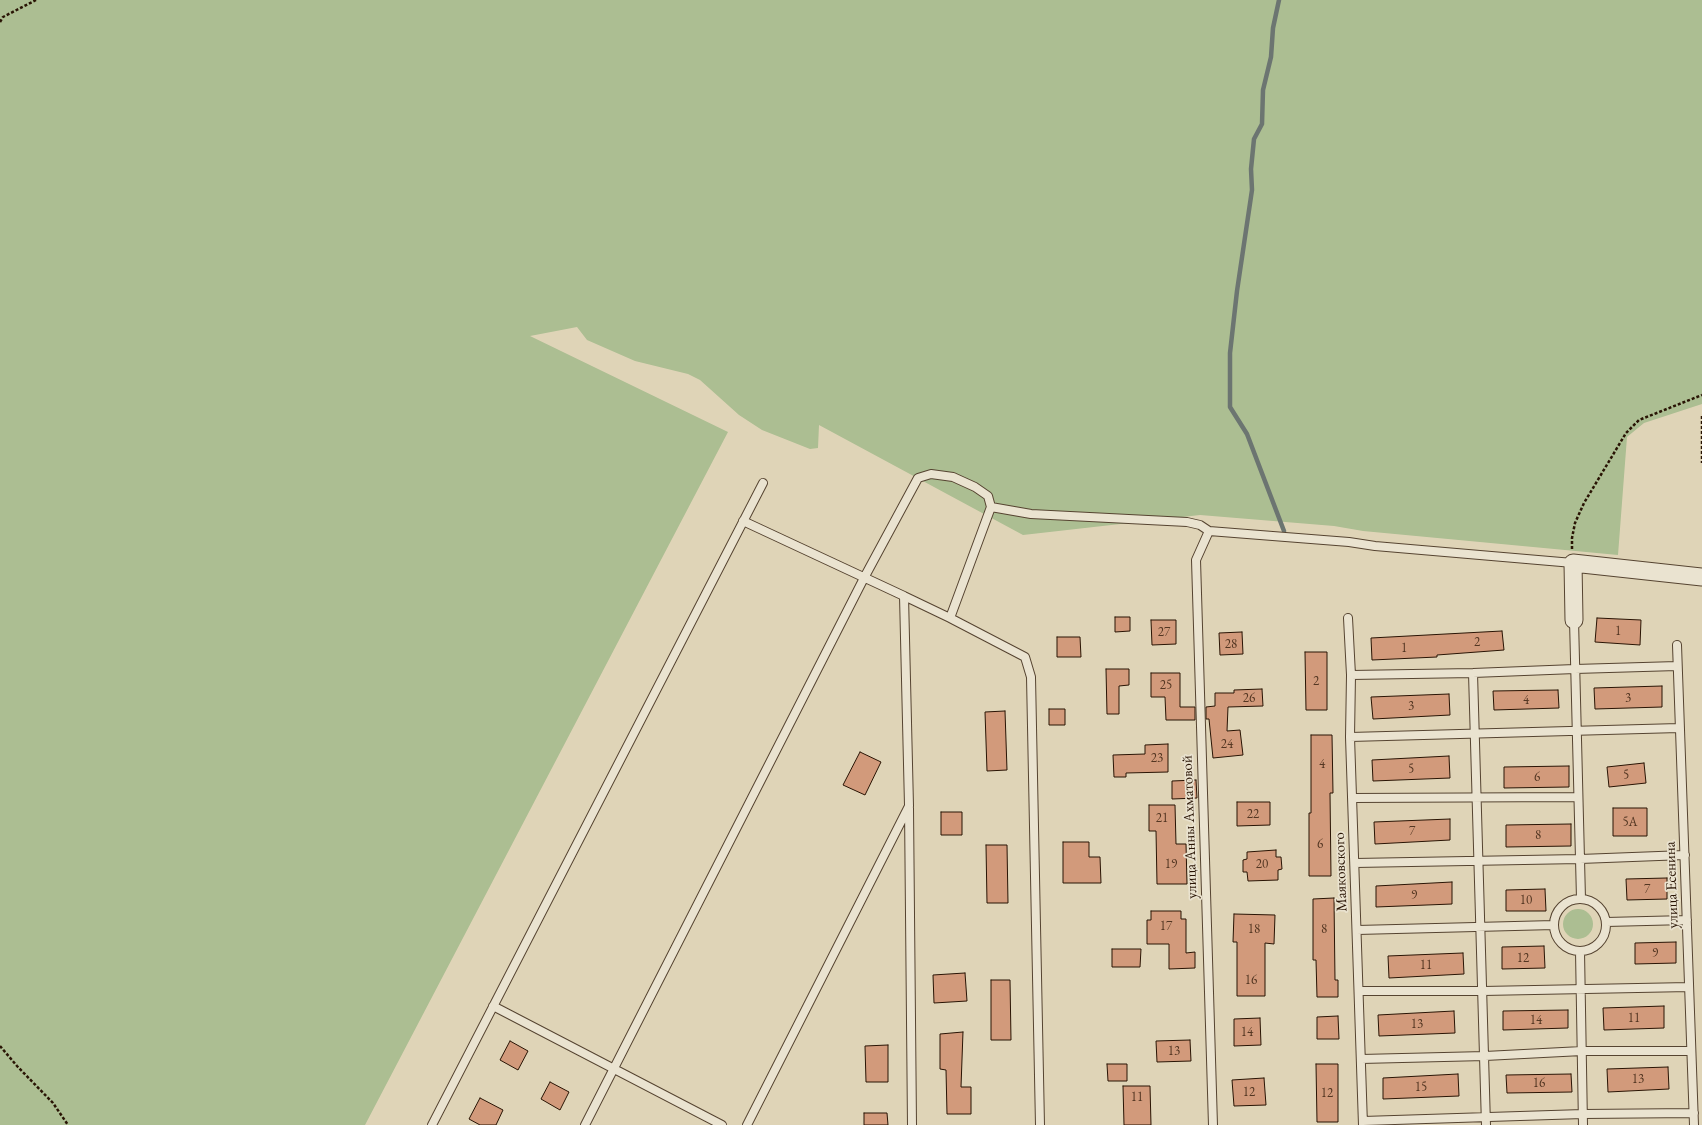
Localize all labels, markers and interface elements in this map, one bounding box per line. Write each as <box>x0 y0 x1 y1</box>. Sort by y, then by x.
house number: 1 <box>1615 623 1621 639</box>
house number: 27 <box>1158 624 1170 640</box>
house number: 2 <box>1474 634 1480 650</box>
house number: 28 <box>1225 636 1237 652</box>
house number: 1 <box>1401 640 1407 656</box>
house number: 2 <box>1313 673 1319 689</box>
house number: 25 <box>1160 677 1172 693</box>
house number: 26 <box>1243 690 1255 706</box>
house number: 3 <box>1625 690 1631 706</box>
house number: 4 <box>1523 692 1529 708</box>
house number: 3 <box>1408 698 1414 714</box>
house number: 24 <box>1221 736 1233 752</box>
house number: 23 <box>1151 750 1163 766</box>
street label: улица Анны Ахматовой <box>1178 755 1202 899</box>
house number: 4 <box>1319 756 1325 772</box>
house number: 5 <box>1408 761 1414 777</box>
house number: 5 <box>1623 767 1629 783</box>
house number: 6 <box>1534 769 1540 785</box>
house number: 22 <box>1247 806 1259 822</box>
house number: 21 <box>1156 810 1168 826</box>
house number: 5А <box>1622 814 1638 830</box>
house number: 7 <box>1409 823 1415 839</box>
house number: 8 <box>1535 827 1541 843</box>
street label: Маяковского <box>1331 832 1351 912</box>
house number: 6 <box>1317 836 1323 852</box>
street label: улица Есенина <box>1661 841 1683 929</box>
house number: 19 <box>1165 856 1177 872</box>
house number: 20 <box>1256 856 1268 872</box>
house number: 7 <box>1644 881 1650 897</box>
house number: 9 <box>1411 887 1417 903</box>
house number: 10 <box>1520 892 1532 908</box>
house number: 17 <box>1160 918 1172 934</box>
house number: 18 <box>1248 921 1260 937</box>
house number: 8 <box>1321 921 1327 937</box>
house number: 9 <box>1652 945 1658 961</box>
house number: 12 <box>1517 950 1529 966</box>
house number: 11 <box>1420 957 1432 973</box>
house number: 16 <box>1245 972 1257 988</box>
house number: 11 <box>1628 1010 1640 1026</box>
house number: 14 <box>1530 1012 1542 1028</box>
house number: 13 <box>1411 1016 1423 1032</box>
house number: 14 <box>1241 1024 1253 1040</box>
house number: 13 <box>1168 1043 1180 1059</box>
house number: 13 <box>1632 1071 1644 1087</box>
house number: 16 <box>1533 1075 1545 1091</box>
house number: 15 <box>1415 1079 1427 1095</box>
house number: 12 <box>1243 1084 1255 1100</box>
house number: 12 <box>1321 1085 1333 1101</box>
house number: 11 <box>1131 1089 1143 1105</box>

